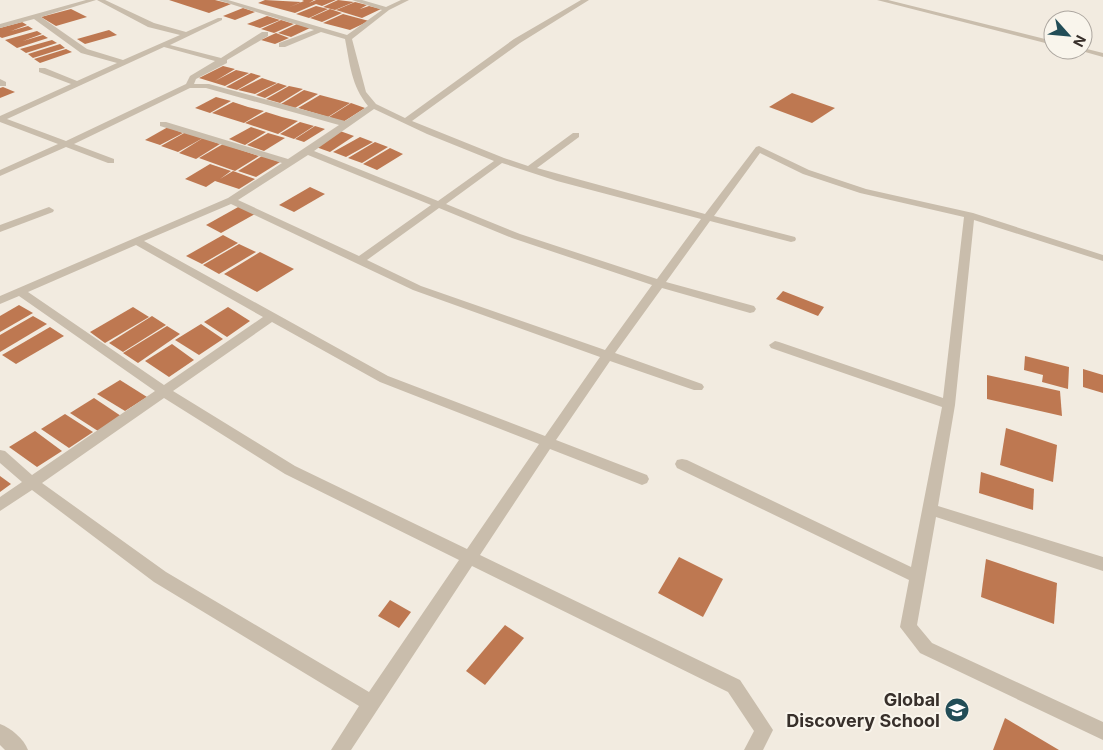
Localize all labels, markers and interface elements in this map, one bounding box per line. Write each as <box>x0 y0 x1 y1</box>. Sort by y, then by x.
north arrow <box>1043 10 1093 60</box>
text: N <box>1070 33 1090 50</box>
place label: Global Discovery School <box>786 689 940 731</box>
school or university icon: Global Discovery School <box>944 697 970 723</box>

